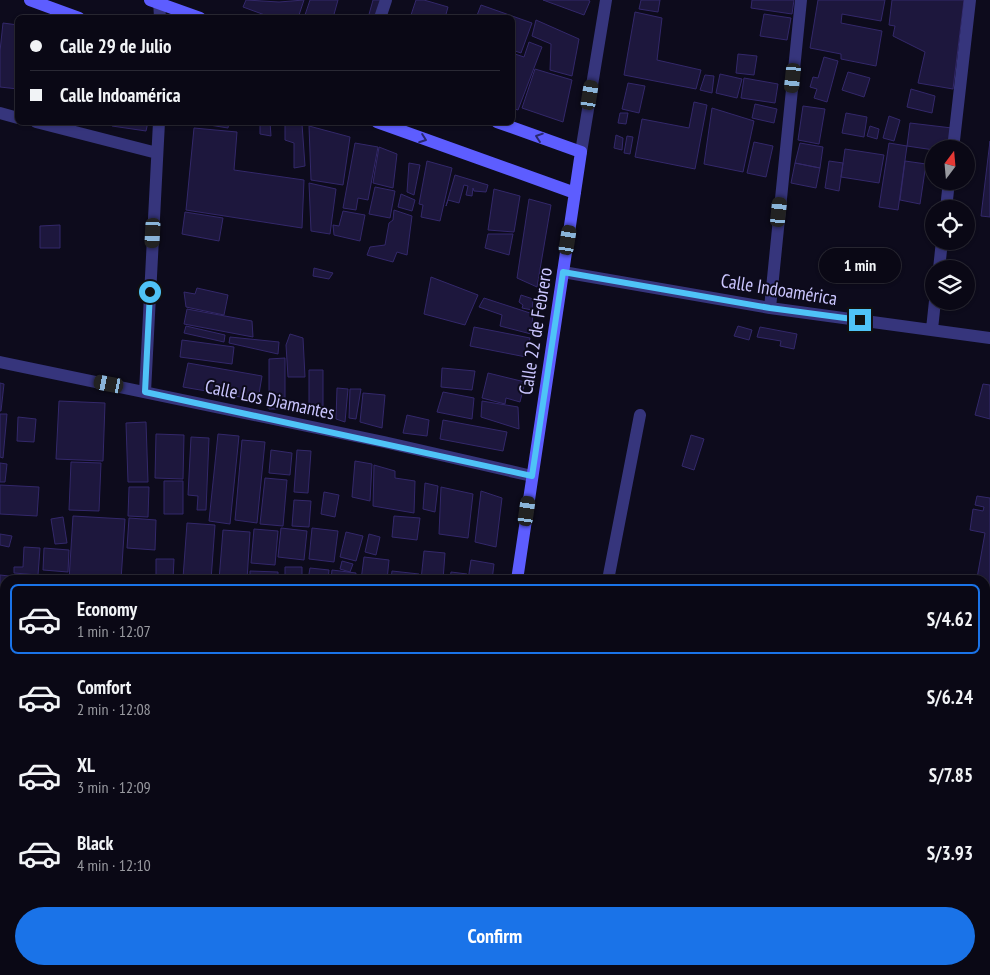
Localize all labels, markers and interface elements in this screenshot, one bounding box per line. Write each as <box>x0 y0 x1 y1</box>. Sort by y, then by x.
text: Calle 29 de Julio <box>60 34 172 58</box>
car <box>783 62 802 94</box>
car <box>580 79 599 111</box>
text: Calle Indoamérica <box>60 83 181 107</box>
one-way arrow <box>418 133 427 143</box>
one-way arrow <box>536 133 544 143</box>
north arrow <box>925 140 975 190</box>
map controls <box>925 140 975 310</box>
car <box>769 196 788 228</box>
button: locate <box>925 200 975 250</box>
car <box>144 218 161 248</box>
car <box>558 224 577 256</box>
callout: 1 min <box>819 248 901 282</box>
text: 1 min <box>844 255 876 275</box>
button: layers <box>925 260 975 310</box>
street label: Calle 22 de Febrero <box>513 266 557 396</box>
street label: Calle Indoamérica <box>719 268 839 310</box>
route start <box>139 281 161 303</box>
route end <box>849 309 871 331</box>
car <box>92 374 125 394</box>
street label: Calle Los Diamantes <box>203 374 337 424</box>
car <box>517 495 536 527</box>
icon: car <box>17 597 62 642</box>
text: Economy <box>77 597 137 621</box>
text: S/4.62 <box>927 607 973 631</box>
text: 1 min · 12:07 <box>77 621 151 641</box>
icon: car <box>17 675 62 720</box>
text: Comfort <box>77 675 131 699</box>
text: S/6.24 <box>927 685 973 709</box>
text: 2 min · 12:08 <box>77 699 151 719</box>
icon: car <box>17 753 62 798</box>
text: XL <box>77 753 95 777</box>
text: S/7.85 <box>929 763 973 787</box>
text: 3 min · 12:09 <box>77 777 151 797</box>
icon: car <box>17 831 62 876</box>
text: Black <box>77 831 113 855</box>
text: S/3.93 <box>927 841 973 865</box>
text: 4 min · 12:10 <box>77 855 151 875</box>
button: Confirm <box>15 907 975 965</box>

